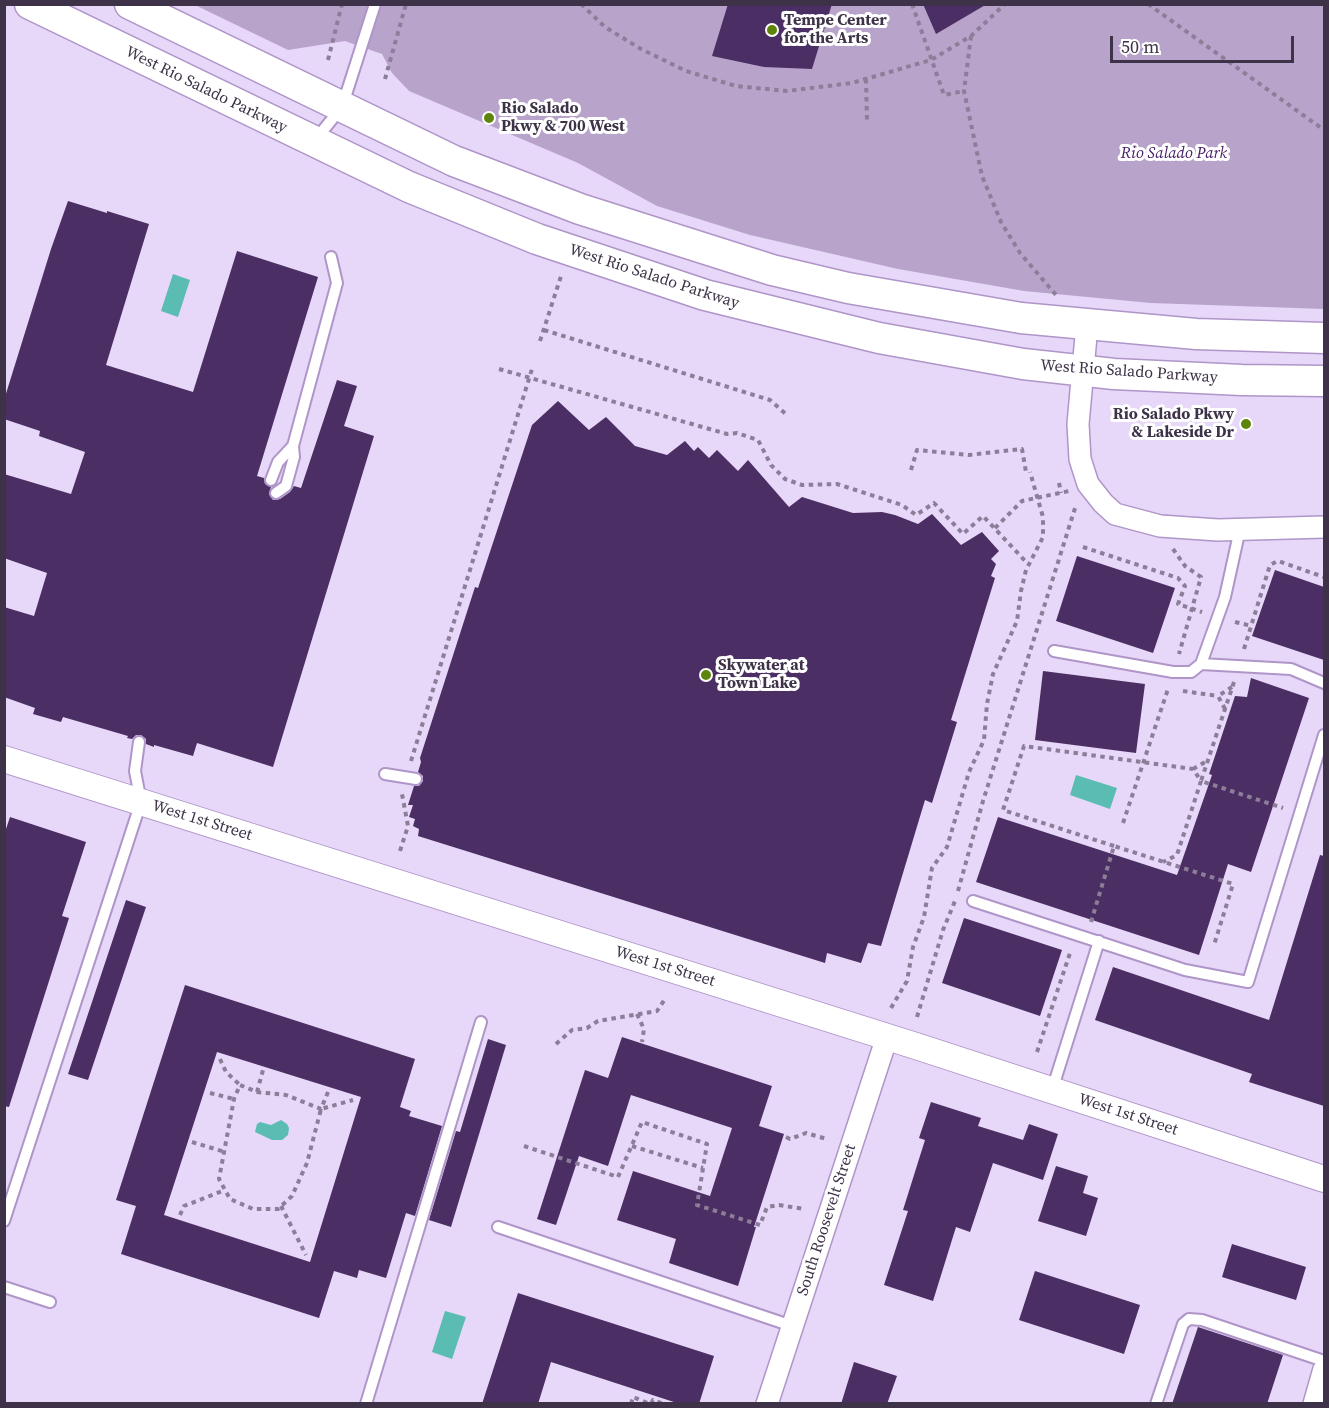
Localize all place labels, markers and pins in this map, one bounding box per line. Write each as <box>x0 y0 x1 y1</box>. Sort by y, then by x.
place label: Tempe Center for the Arts <box>784 11 887 49</box>
marker: Tempe Center for the Arts <box>765 23 779 37</box>
place label: Rio Salado Pkwy & 700 West <box>501 99 625 137</box>
marker: Rio Salado Pkwy & 700 West <box>482 111 496 125</box>
place label: Rio Salado Pkwy & Lakeside Dr <box>1113 405 1234 443</box>
marker: Rio Salado Pkwy & Lakeside Dr <box>1239 417 1253 431</box>
place label: Skywater at Town Lake <box>718 656 805 694</box>
marker: Skywater at Town Lake <box>699 668 713 682</box>

